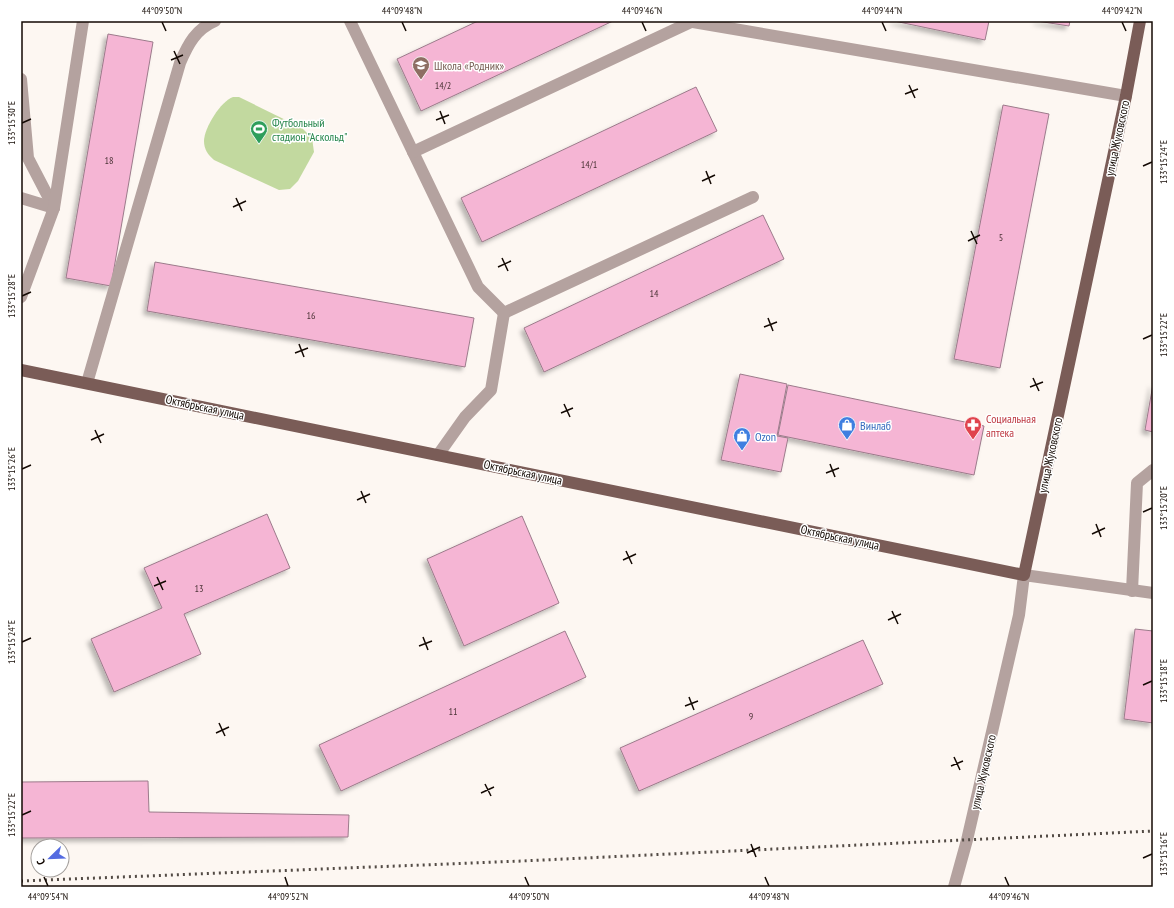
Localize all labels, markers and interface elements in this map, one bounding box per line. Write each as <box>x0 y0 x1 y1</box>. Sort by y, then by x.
text: 44°09'50"N <box>142 4 182 17</box>
text: 44°09'48"N <box>382 4 422 17</box>
text: 44°09'46"N <box>622 4 662 17</box>
text: 44°09'44"N <box>862 4 902 17</box>
text: 44°09'42"N <box>1102 4 1142 17</box>
school or university icon: Школа «Родник» <box>411 55 431 80</box>
place label: Школа «Родник» <box>434 58 505 73</box>
house number: 14/2 <box>435 79 451 92</box>
street label: улица Жуковского <box>1102 99 1132 177</box>
text: 133°15'30"E <box>5 101 18 145</box>
place label: Футбольный стадион "Аскольд" <box>272 115 347 144</box>
sports icon: Футбольный стадион "Аскольд" <box>249 119 269 144</box>
text: 133°15'24"E <box>1157 140 1170 184</box>
house number: 18 <box>105 154 114 167</box>
house number: 14/1 <box>581 158 597 171</box>
house number: 5 <box>999 231 1003 244</box>
text: 133°15'28"E <box>5 274 18 318</box>
house number: 14 <box>650 287 659 300</box>
house number: 16 <box>307 309 316 322</box>
text: 133°15'22"E <box>1157 313 1170 357</box>
street label: Октябрьская улица <box>164 391 246 423</box>
place label: Социальная аптека <box>986 411 1036 440</box>
shop icon: Винлаб <box>837 415 857 440</box>
pharmacy icon: Социальная аптека <box>963 415 983 440</box>
street label: улица Жуковского <box>1035 416 1065 494</box>
place label: Винлаб <box>860 418 891 433</box>
shop icon: Ozon <box>732 426 752 451</box>
place label: Ozon <box>755 429 776 444</box>
text: 133°15'26"E <box>5 447 18 491</box>
street label: Октябрьская улица <box>482 456 564 488</box>
text: 133°15'20"E <box>1157 486 1170 530</box>
street label: Октябрьская улица <box>799 521 881 553</box>
house number: 13 <box>195 582 204 595</box>
text: 133°15'24"E <box>5 620 18 664</box>
text: 133°15'18"E <box>1157 659 1170 703</box>
house number: 11 <box>449 705 458 718</box>
house number: 9 <box>749 710 753 723</box>
street label: улица Жуковского <box>967 733 999 811</box>
text: 133°15'22"E <box>5 793 18 837</box>
text: 133°15'16"E <box>1157 832 1170 876</box>
north arrow <box>30 838 70 878</box>
text: С <box>33 857 48 867</box>
text: 44°09'54"N <box>28 890 68 903</box>
text: 44°09'52"N <box>268 890 308 903</box>
text: 44°09'50"N <box>509 890 549 903</box>
text: 44°09'48"N <box>749 890 789 903</box>
text: 44°09'46"N <box>989 890 1029 903</box>

